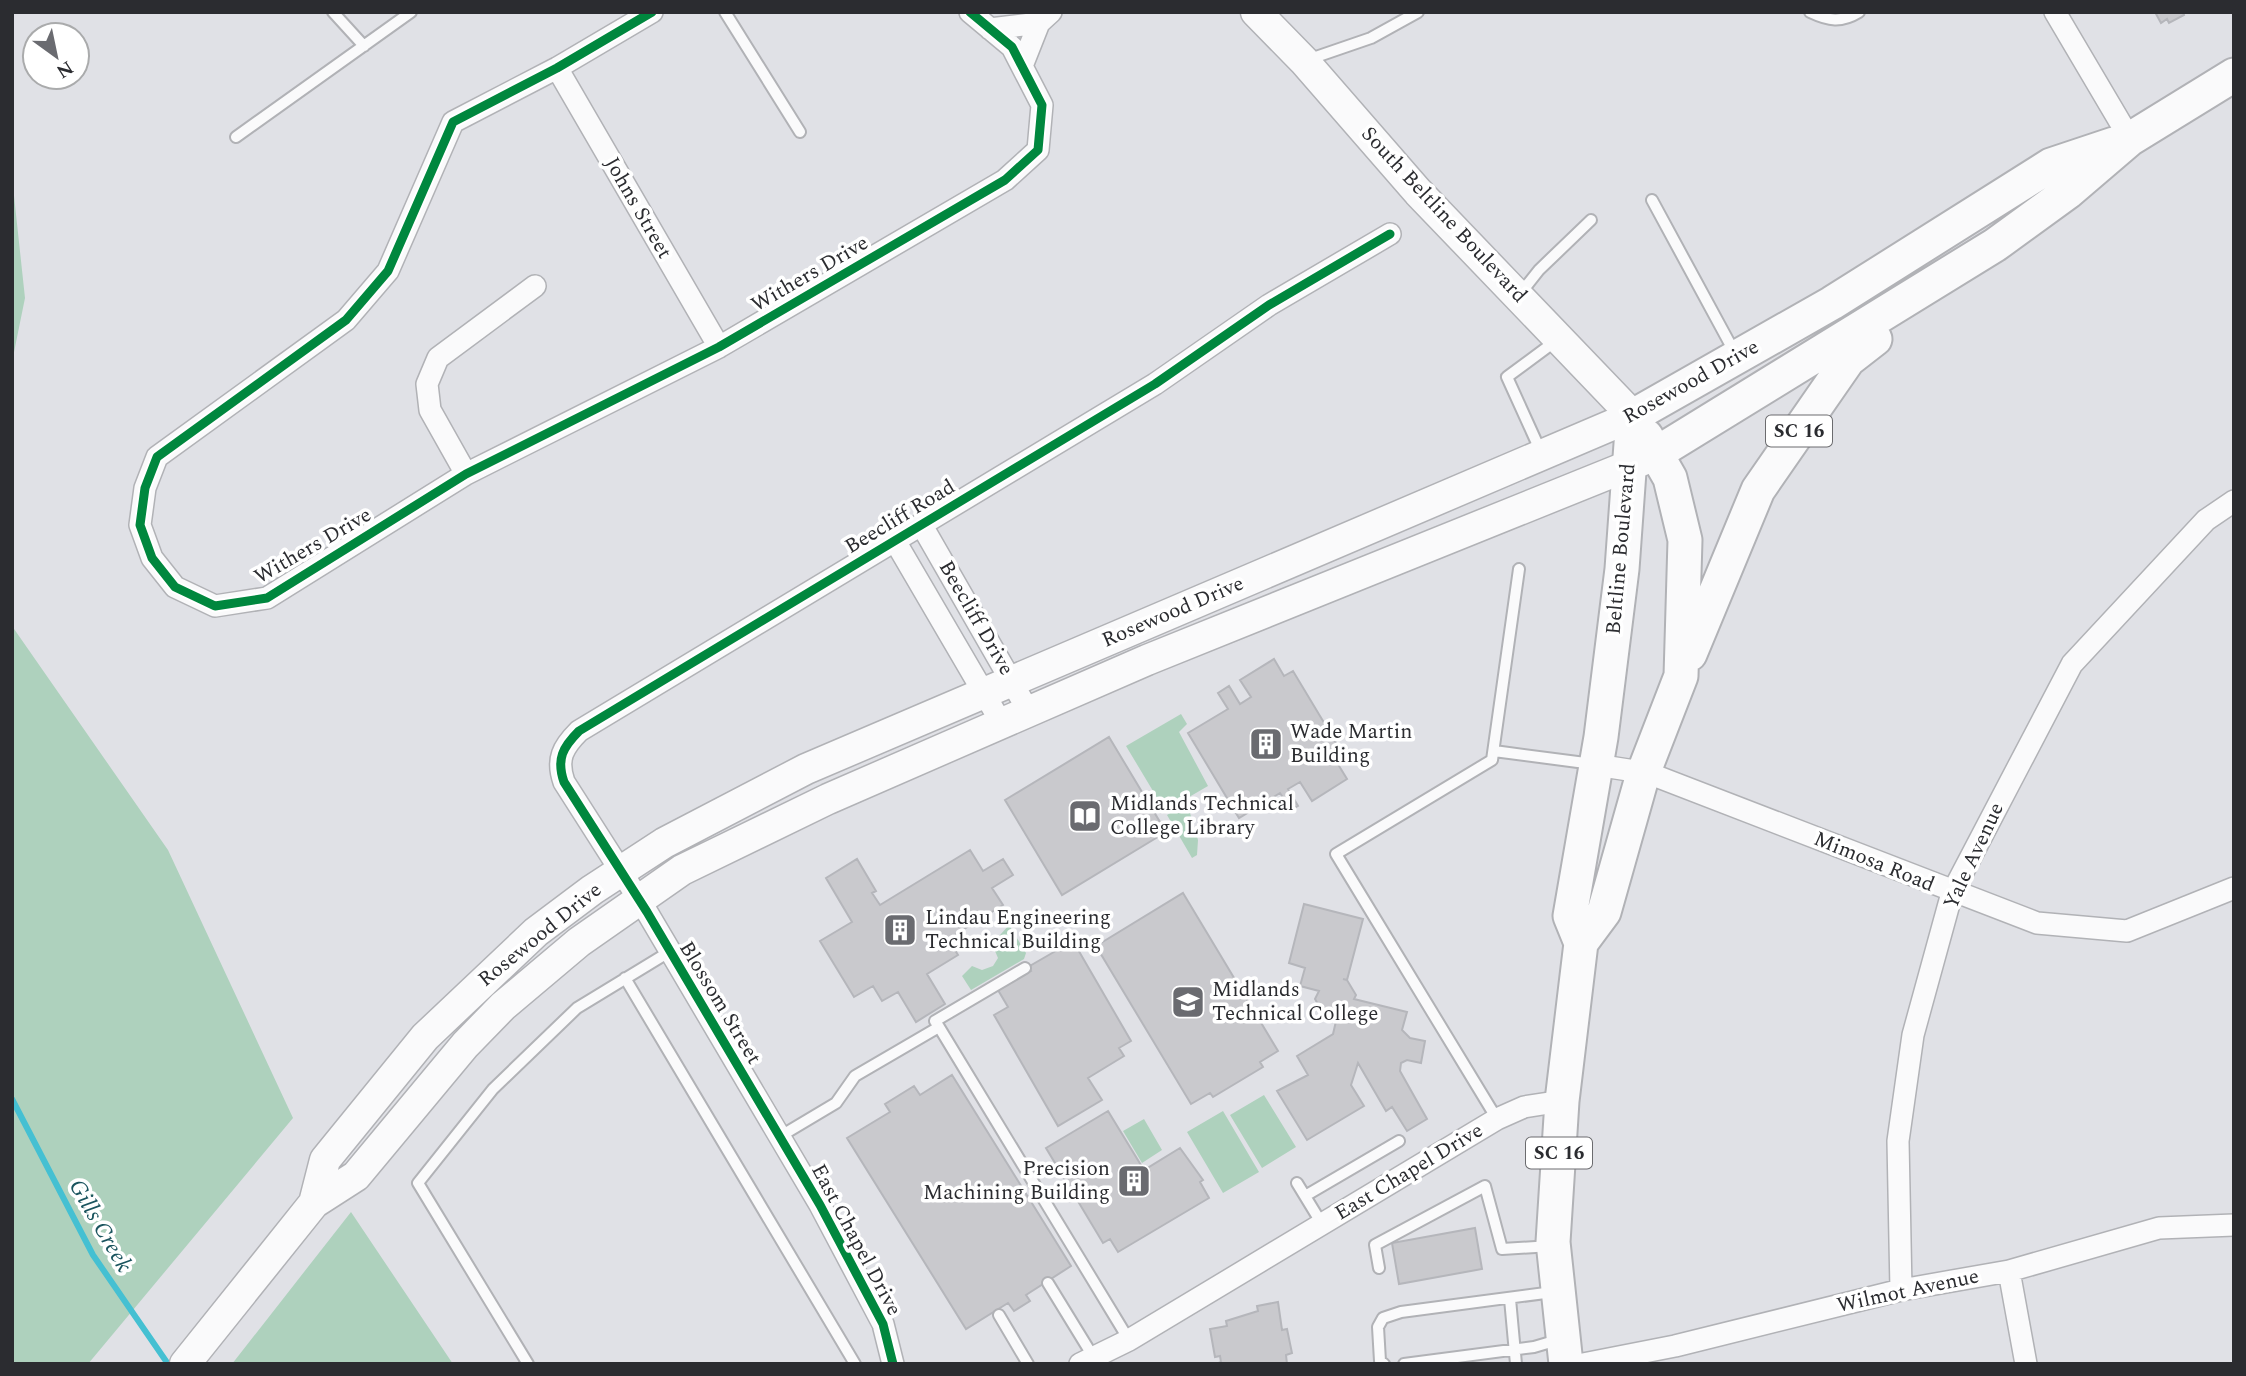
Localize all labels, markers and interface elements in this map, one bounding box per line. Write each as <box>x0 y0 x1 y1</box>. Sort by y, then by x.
north arrow <box>21 21 91 91</box>
text: N <box>50 53 79 85</box>
street label: South Beltline Boulevard <box>1353 119 1535 311</box>
street label: Johns Street <box>596 151 680 265</box>
street label: Withers Drive <box>745 227 875 321</box>
street label: Rosewood Drive <box>1617 331 1765 433</box>
road number: SC 16 <box>1766 416 1832 446</box>
street label: Beltline Boulevard <box>1598 462 1644 636</box>
street label: Beecliff Road <box>839 471 961 563</box>
street label: Withers Drive <box>248 499 378 593</box>
street label: Beecliff Drive <box>930 554 1022 682</box>
street label: Rosewood Drive <box>1097 568 1249 656</box>
place label: Wade Martin Building <box>1290 716 1413 772</box>
building icon: Wade Martin Building <box>1247 725 1285 763</box>
place label: Midlands Technical College Library <box>1110 788 1294 844</box>
library icon: Midlands Technical College Library <box>1066 797 1104 835</box>
street label: Yale Avenue <box>1935 797 2013 915</box>
street label: Mimosa Road <box>1809 823 1939 901</box>
street label: Rosewood Drive <box>471 875 609 995</box>
place label: Lindau Engineering Technical Building <box>925 902 1111 958</box>
building icon: Lindau Engineering Technical Building <box>881 911 919 949</box>
street label: Blossom Street <box>671 935 769 1071</box>
place label: Midlands Technical College <box>1212 974 1378 1030</box>
school or university icon: Midlands Technical College <box>1169 983 1207 1021</box>
street label: East Chapel Drive <box>1329 1115 1489 1229</box>
road number: SC 16 <box>1526 1138 1592 1168</box>
place label: Precision Machining Building <box>923 1153 1110 1209</box>
street label: East Chapel Drive <box>802 1158 910 1322</box>
building icon: Precision Machining Building <box>1115 1162 1153 1200</box>
water label: Gills Creek <box>59 1173 141 1279</box>
street label: Wilmot Avenue <box>1834 1260 1982 1322</box>

